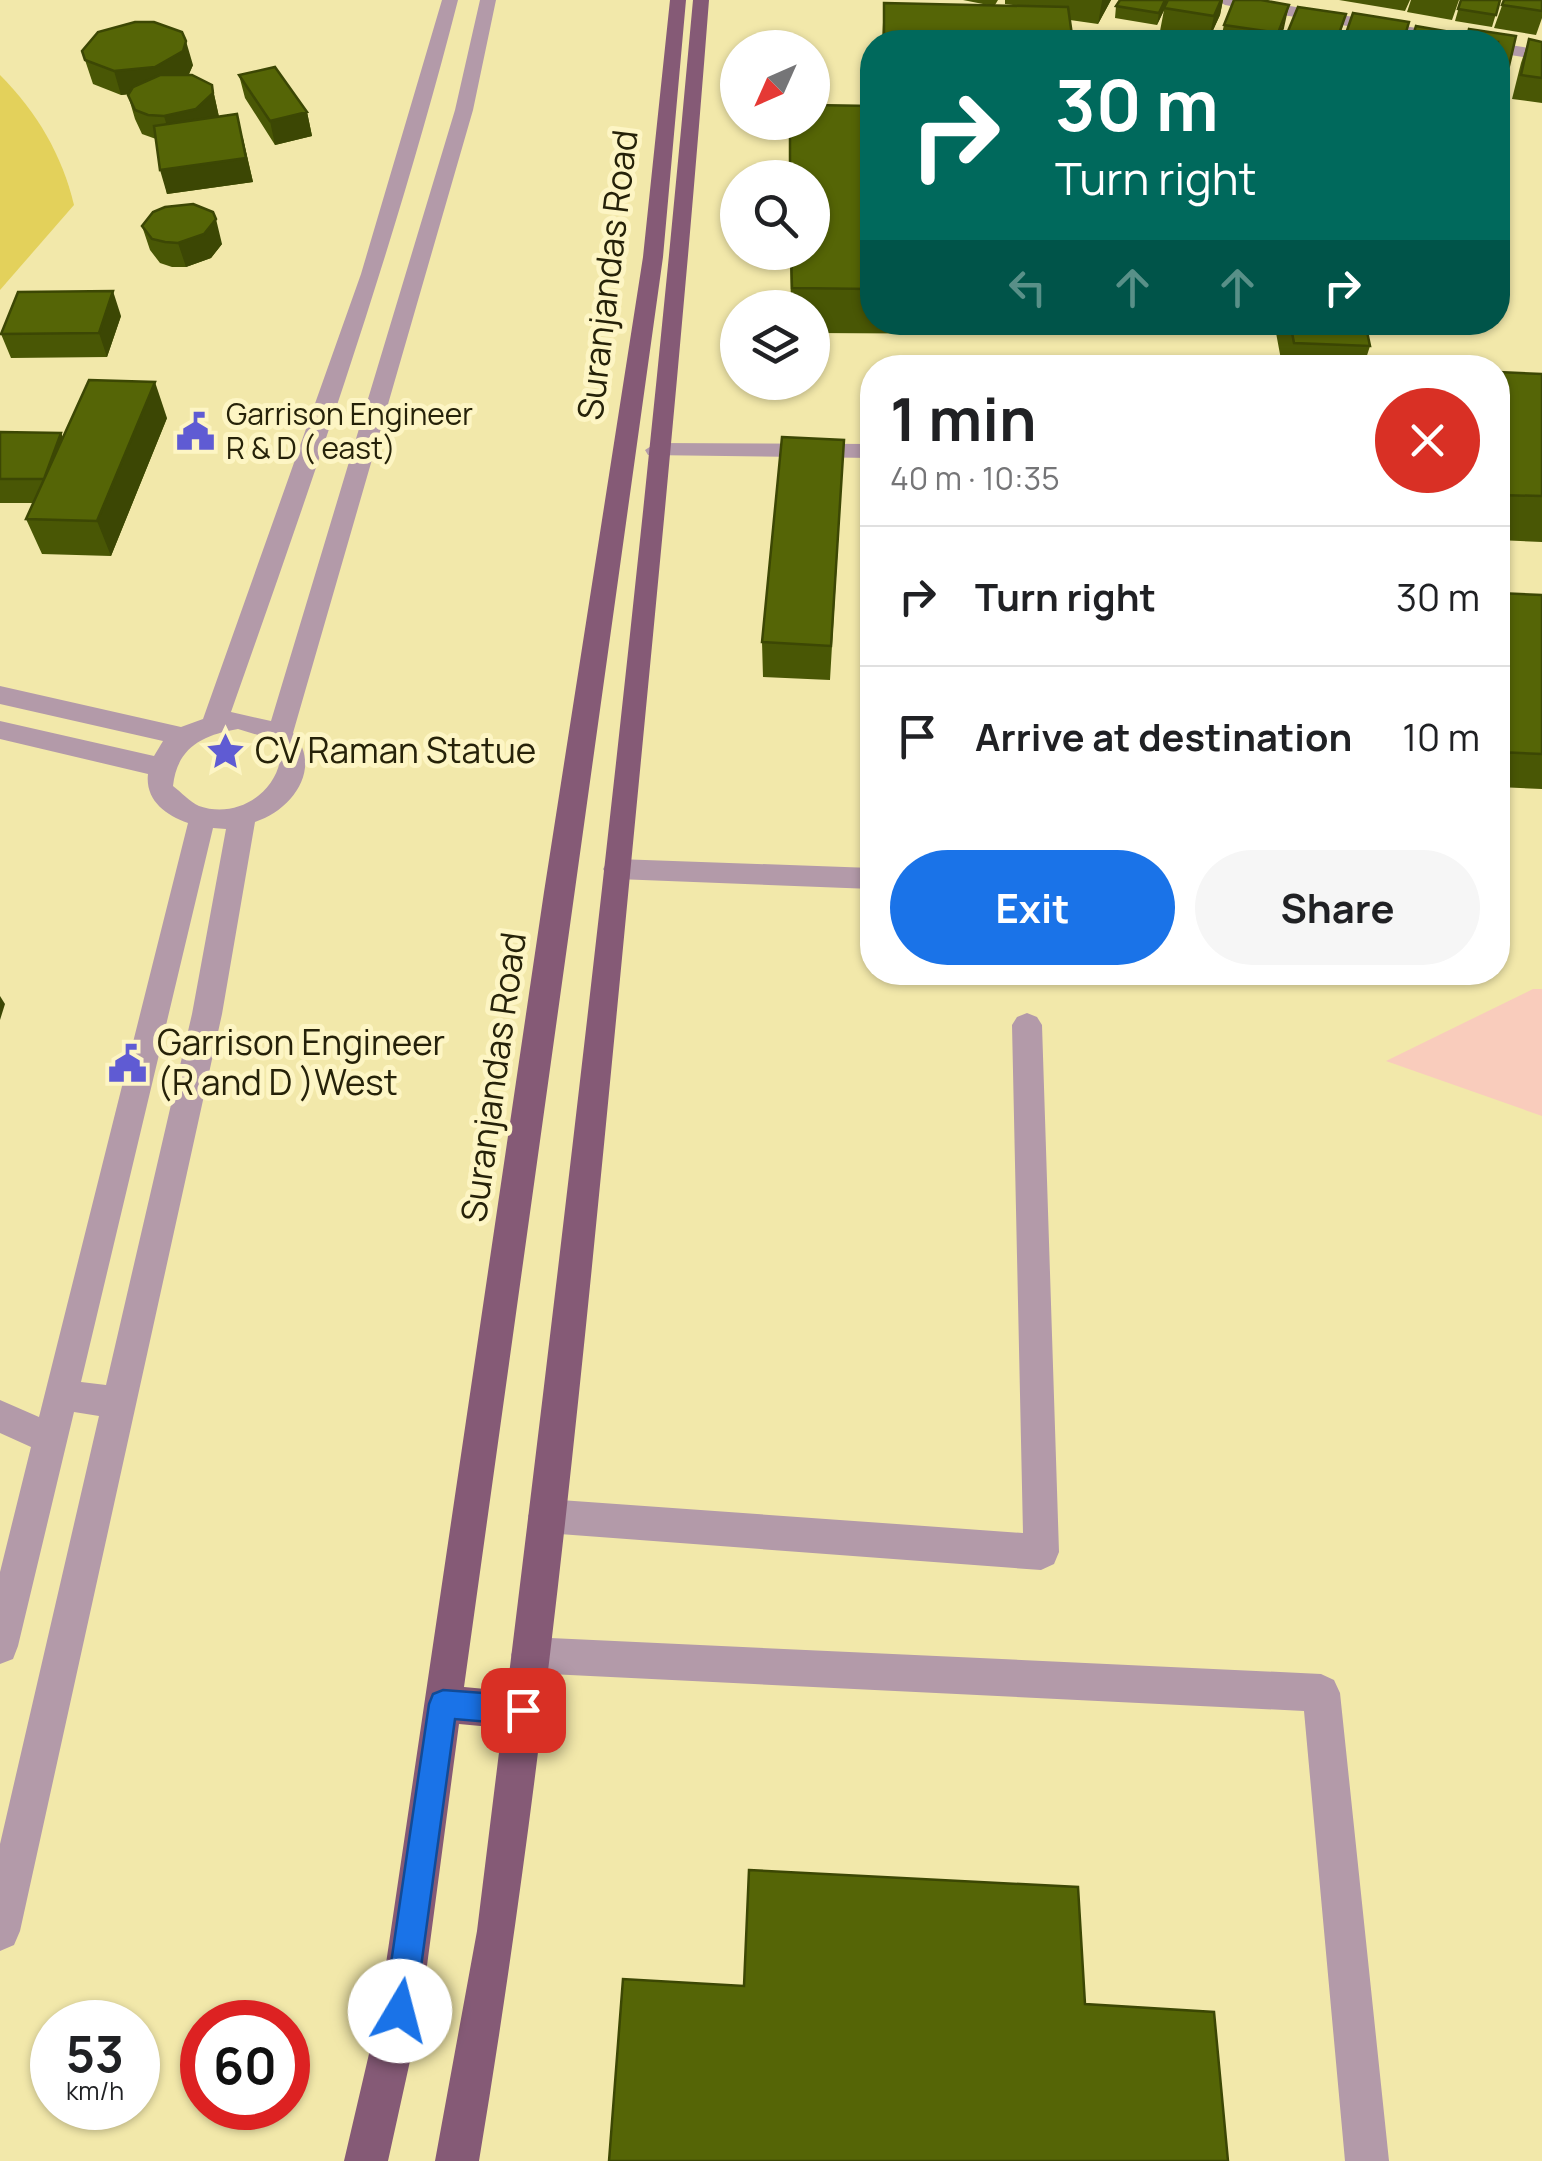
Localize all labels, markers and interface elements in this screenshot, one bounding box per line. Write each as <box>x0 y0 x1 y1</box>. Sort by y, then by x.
north arrow <box>720 30 830 140</box>
map controls <box>720 30 830 400</box>
text: 30 m <box>1055 56 1219 152</box>
icon: right <box>890 70 1020 200</box>
street label: Suranjandas Road <box>565 127 649 423</box>
text: Turn right <box>1055 147 1256 209</box>
button: search <box>720 160 830 270</box>
icon: left <box>1000 260 1055 315</box>
icon: ahead <box>1105 260 1160 315</box>
icon: ahead <box>1210 260 1265 315</box>
icon: right <box>1315 260 1370 315</box>
button: layers <box>720 290 830 400</box>
text: 1 min <box>890 377 1037 459</box>
button: close <box>1375 388 1480 493</box>
place label: Garrison Engineer R & D ( east) <box>226 393 473 468</box>
public building icon: Garrison Engineer R & D ( east) <box>175 411 217 453</box>
text: 40 m · 10:35 <box>890 456 1060 500</box>
icon: right <box>890 569 945 624</box>
text: Turn right <box>975 570 1156 622</box>
text: 30 m <box>1396 570 1480 622</box>
icon: arrive <box>890 709 945 764</box>
text: Arrive at destination <box>975 710 1352 762</box>
text: 10 m <box>1402 710 1480 762</box>
place label: CV Raman Statue <box>255 726 536 774</box>
place icon: CV Raman Statue <box>204 730 246 772</box>
button: Exit <box>890 850 1175 965</box>
button: Share <box>1195 850 1480 965</box>
street label: Suranjandas Road <box>449 929 537 1225</box>
place label: Garrison Engineer (R and D )West <box>157 1018 445 1106</box>
public building icon: Garrison Engineer (R and D )West <box>106 1042 148 1084</box>
pin <box>481 1668 566 1753</box>
icon: arrive <box>496 1683 551 1738</box>
position arrow <box>348 1959 452 2063</box>
speed limit sign: 60 <box>180 2000 310 2130</box>
text: 53 <box>66 2019 124 2087</box>
text: km/h <box>66 2073 124 2108</box>

